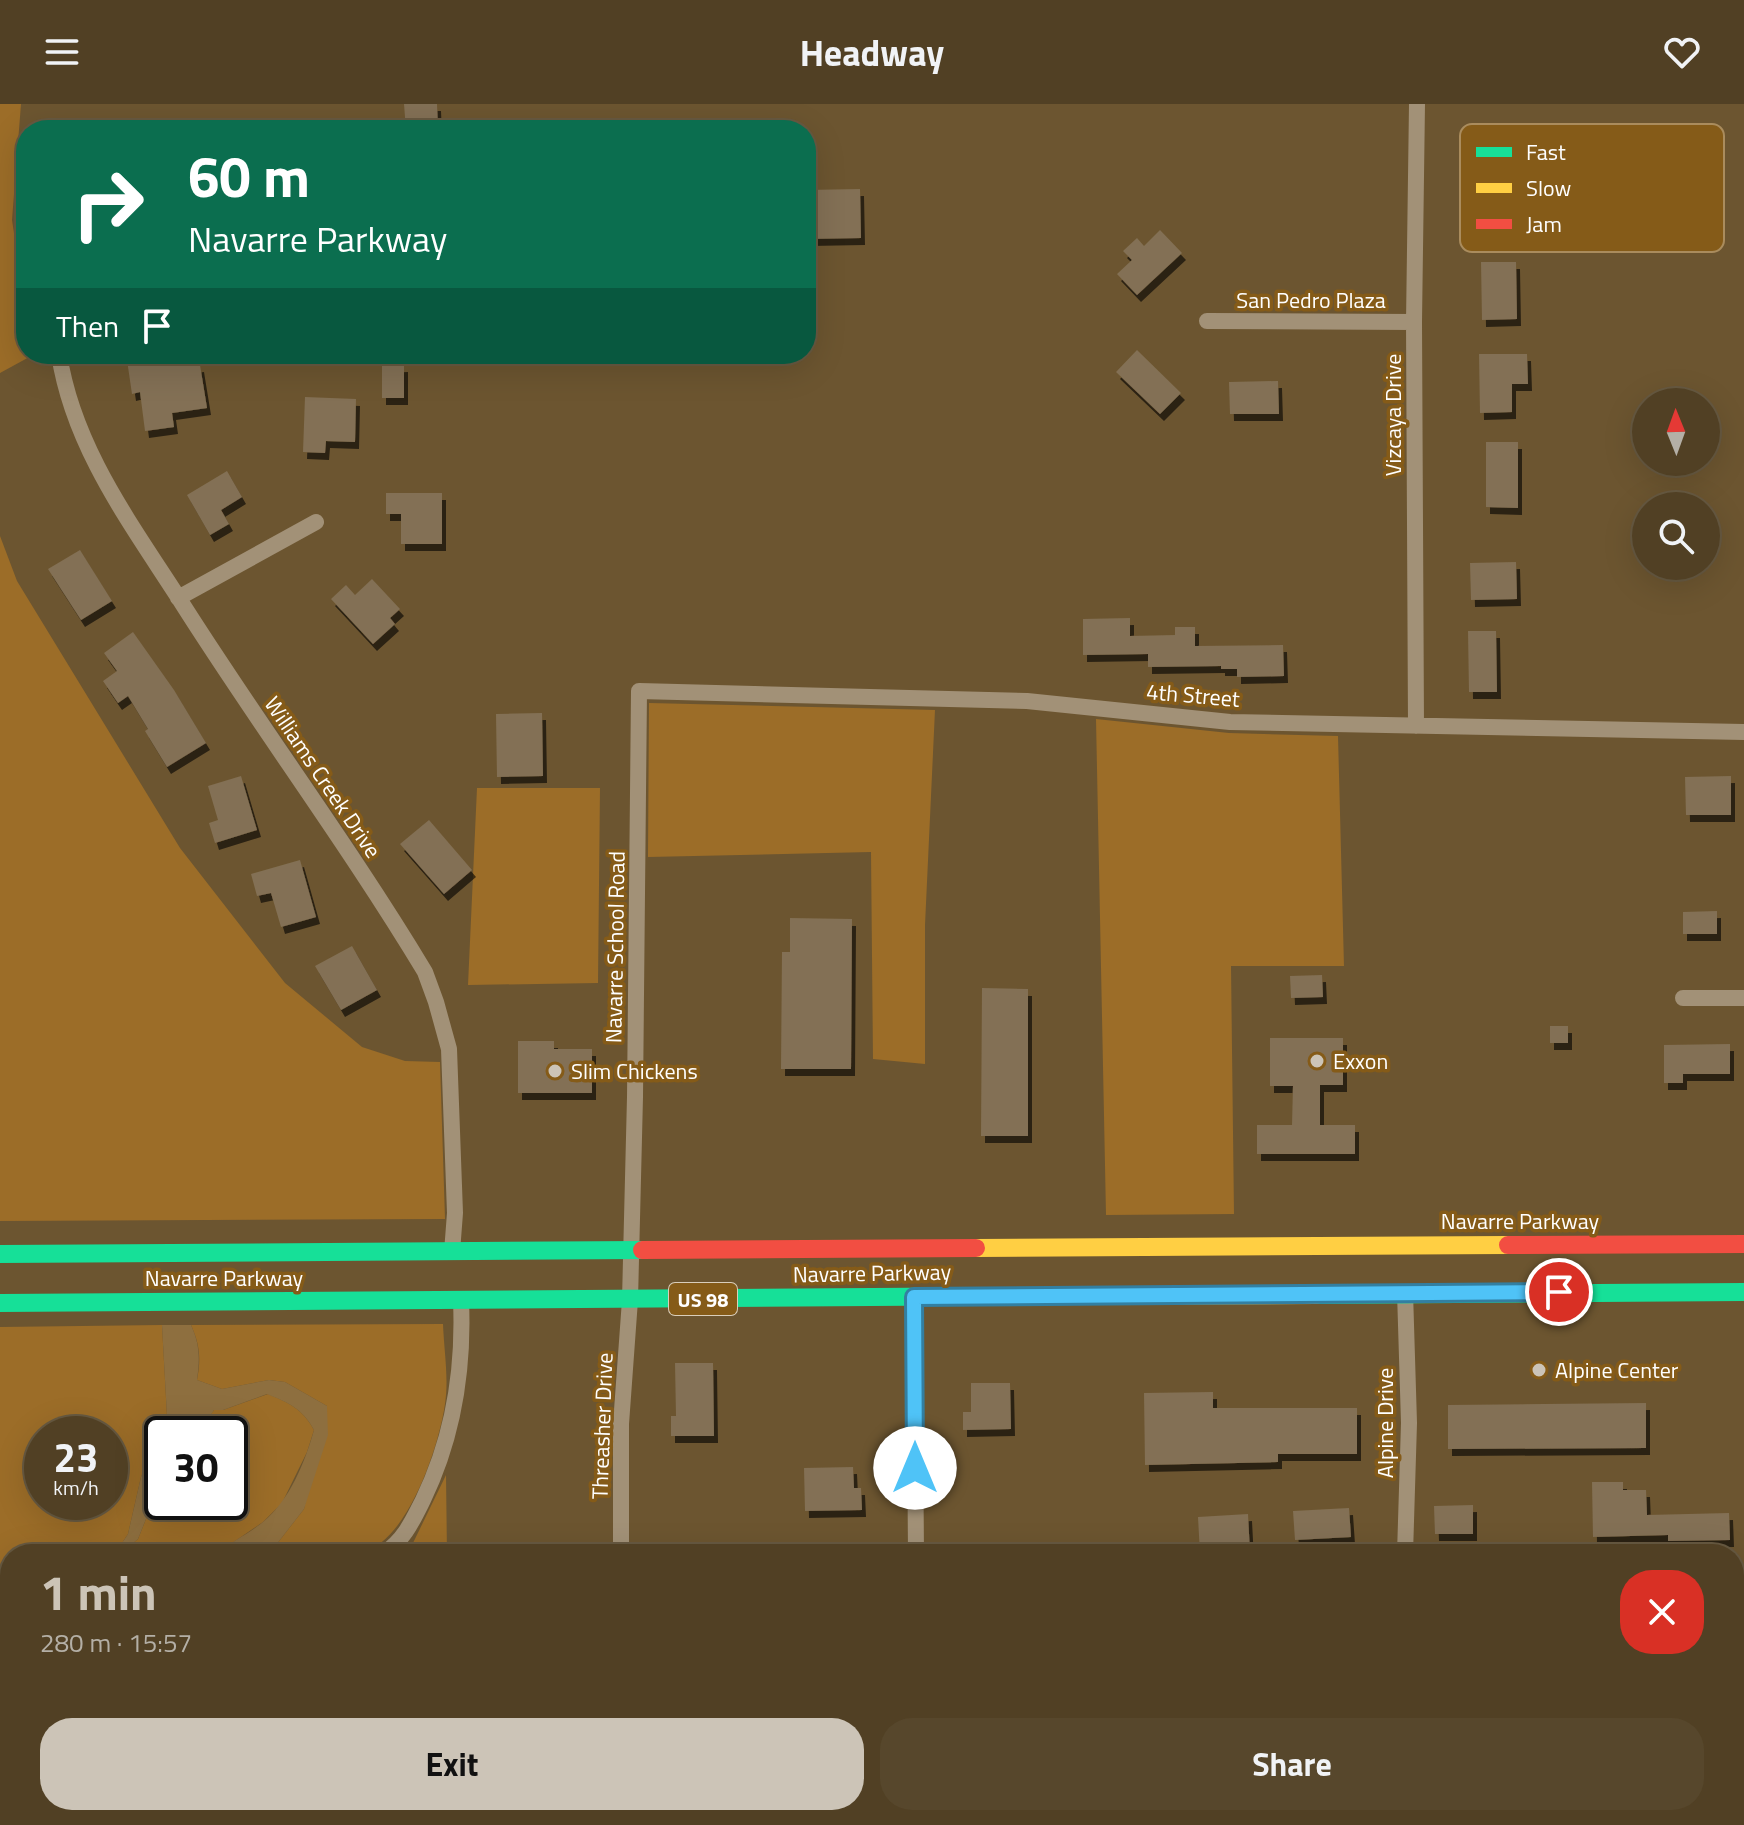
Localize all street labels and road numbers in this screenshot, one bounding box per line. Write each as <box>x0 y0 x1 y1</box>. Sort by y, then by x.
street label: San Pedro Plaza <box>1236 283 1386 317</box>
street label: Vizcaya Drive <box>1376 354 1410 476</box>
street label: 4th Street <box>1145 674 1241 716</box>
street label: Williams Creek Drive <box>256 689 390 865</box>
street label: Navarre School Road <box>596 851 634 1043</box>
street label: Navarre Parkway <box>1441 1204 1600 1238</box>
street label: Navarre Parkway <box>792 1255 952 1291</box>
street label: Navarre Parkway <box>145 1261 304 1295</box>
road number: US 98 <box>669 1283 737 1315</box>
street label: Threasher Drive <box>582 1352 622 1500</box>
street label: Alpine Drive <box>1368 1368 1402 1478</box>

